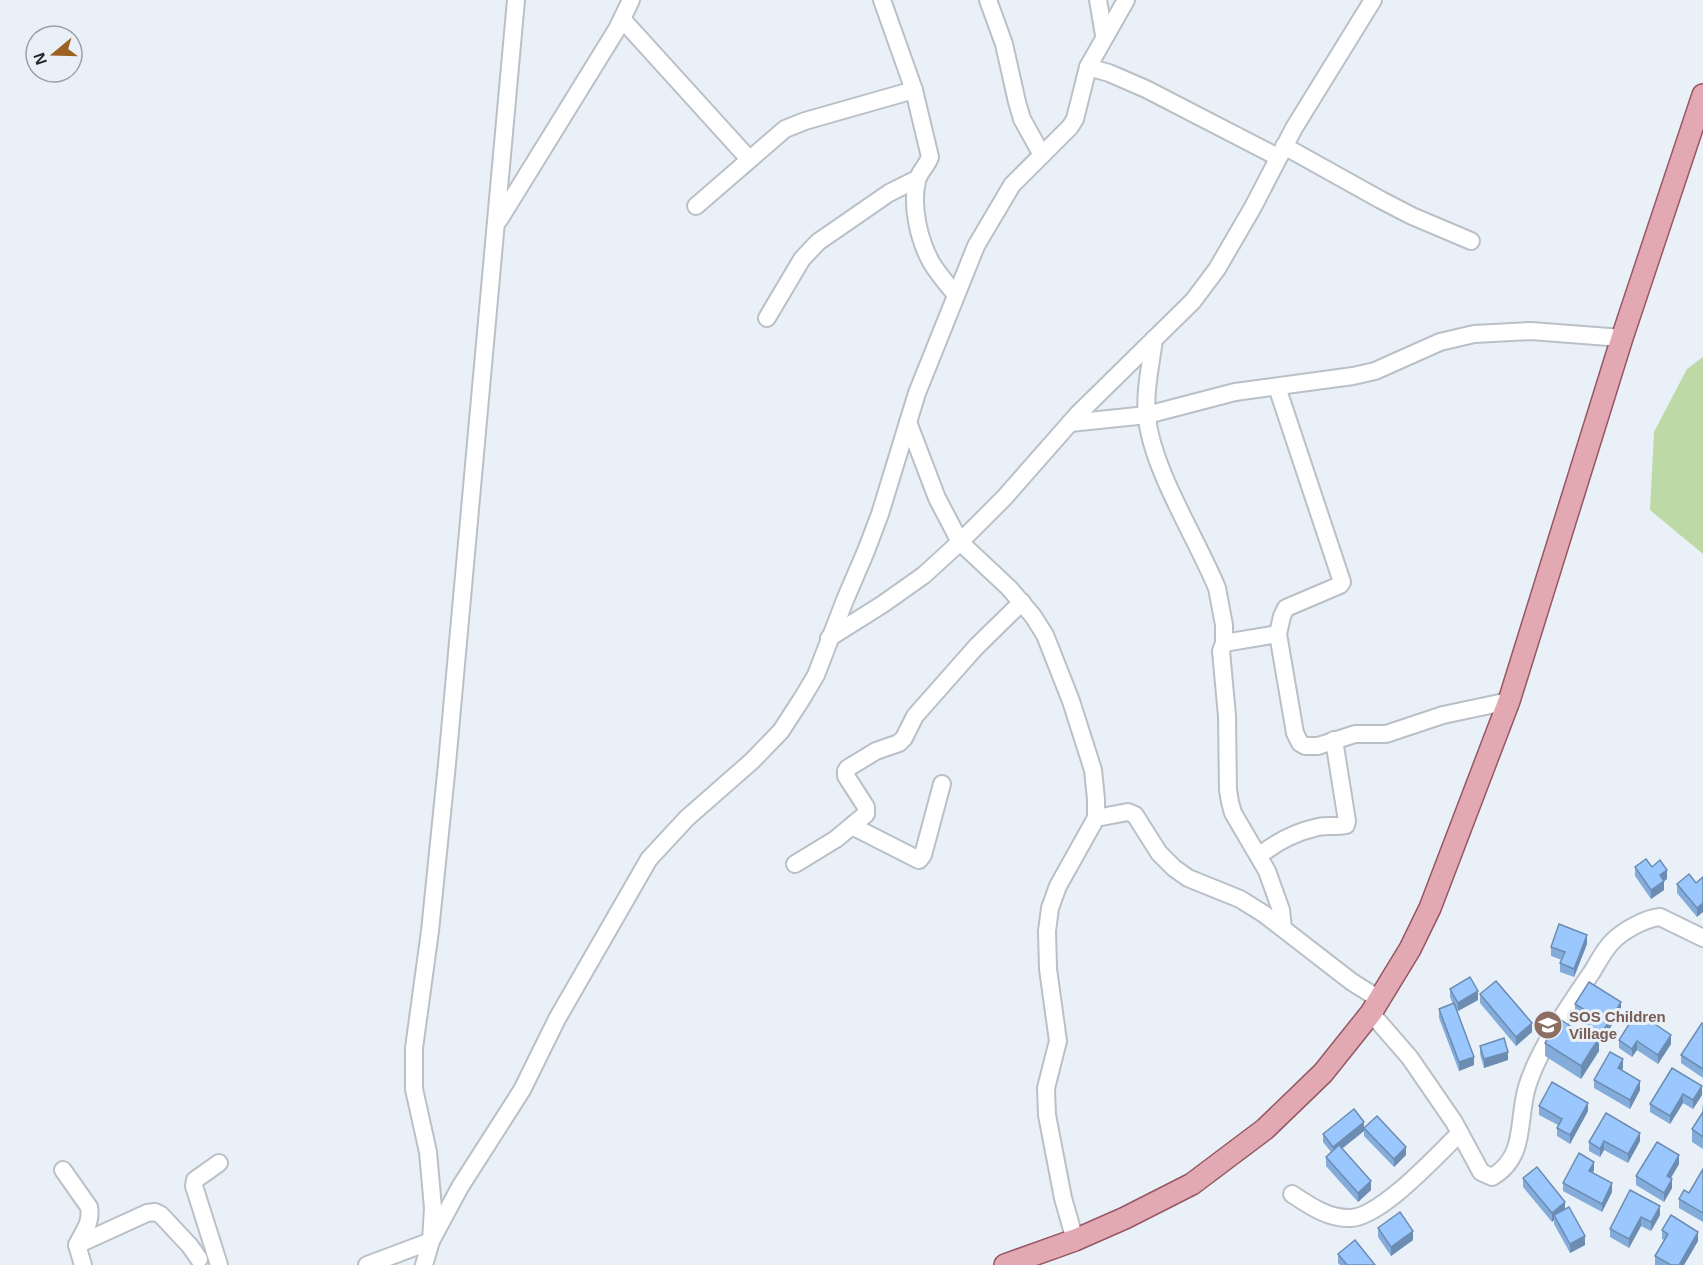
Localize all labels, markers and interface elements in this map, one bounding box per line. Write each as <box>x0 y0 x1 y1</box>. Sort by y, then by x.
north arrow <box>24 24 84 84</box>
text: N <box>30 50 50 67</box>
place label: SOS Children Village <box>1569 1008 1666 1042</box>
school or university icon: SOS Children Village <box>1532 1009 1564 1041</box>

